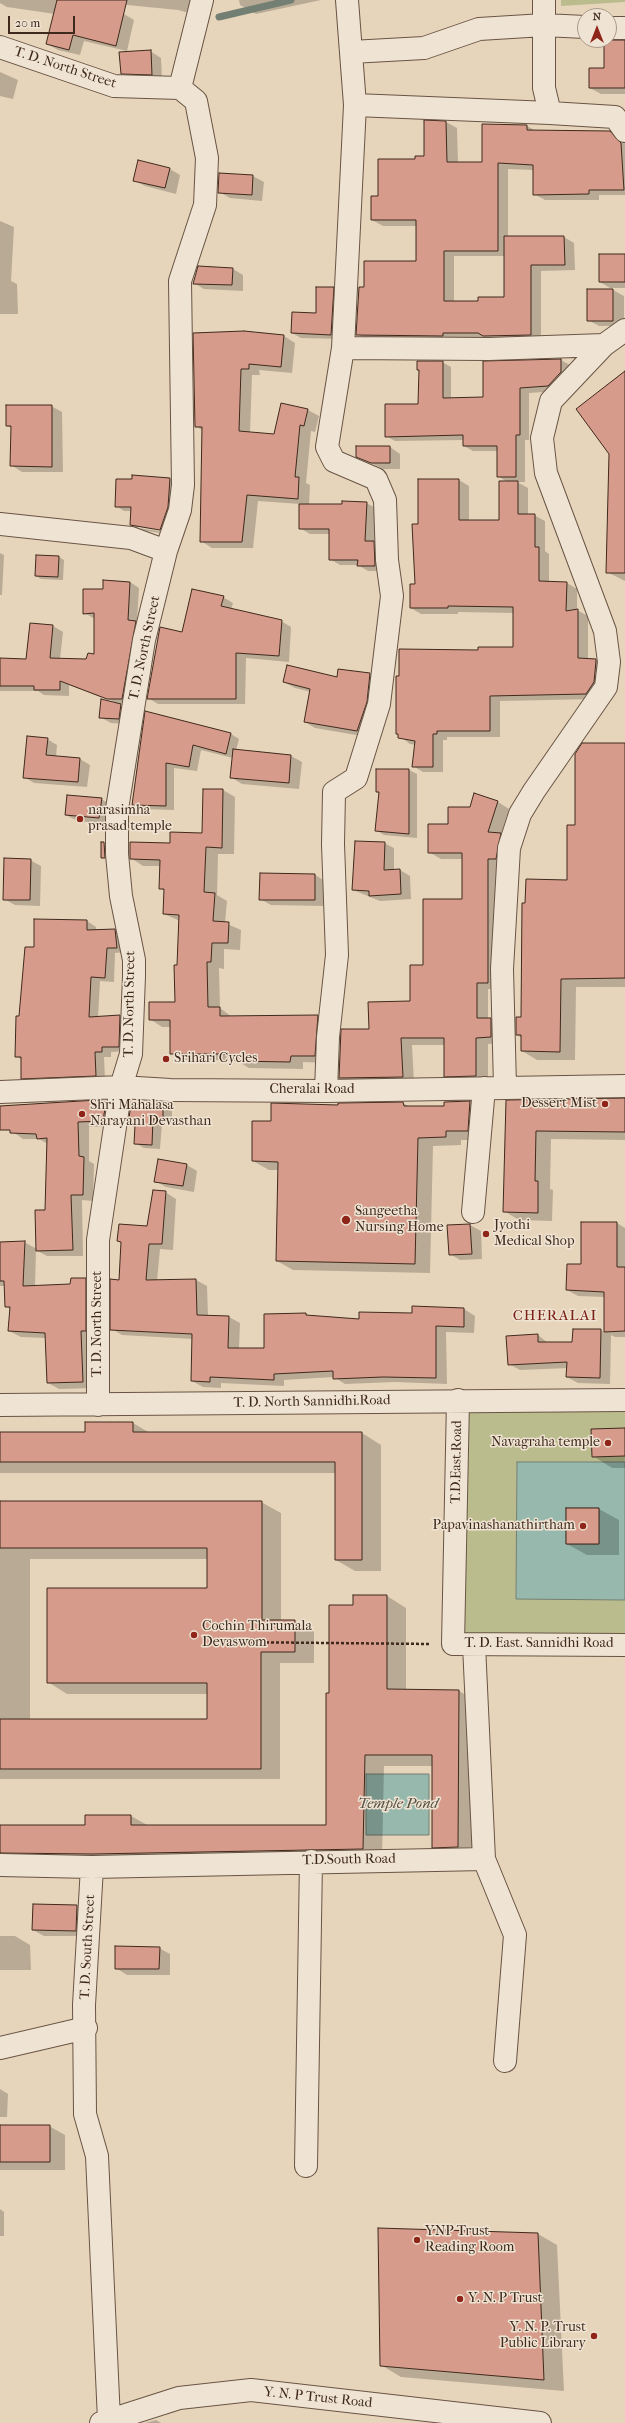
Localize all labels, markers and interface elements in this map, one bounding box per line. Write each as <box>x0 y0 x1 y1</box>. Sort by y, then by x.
scale bar <box>10 8 77 34</box>
north arrow <box>577 8 617 48</box>
text: N <box>593 10 601 23</box>
text: 20 m <box>15 16 40 30</box>
street label: T. D. North Street <box>12 44 118 92</box>
street label: T. D. North Street <box>126 594 164 702</box>
place label: narasimha prasad temple <box>88 803 172 836</box>
marker: narasimha prasad temple <box>75 814 85 824</box>
street label: T. D. North Street <box>121 951 139 1057</box>
place label: Srihari Cycles <box>174 1051 257 1067</box>
marker: Srihari Cycles <box>161 1054 171 1064</box>
street label: Cheralai Road <box>269 1082 355 1098</box>
place label: Dessert Mist <box>521 1096 597 1112</box>
place label: Shri Mahalasa Narayani Devasthan <box>90 1098 211 1130</box>
marker: Dessert Mist <box>600 1099 610 1109</box>
marker: Shri Mahalasa Narayani Devasthan <box>77 1109 87 1119</box>
place label: Sangeetha Nursing Home <box>355 1204 444 1236</box>
marker: Sangeetha Nursing Home <box>340 1214 352 1226</box>
place label: Jyothi Medical Shop <box>494 1218 574 1250</box>
marker: Jyothi Medical Shop <box>481 1229 491 1239</box>
street label: T. D. North Street <box>90 1271 106 1377</box>
district label: CHERALAI <box>513 1307 597 1325</box>
street label: T. D. North Sannidhi.Road <box>233 1392 391 1412</box>
street label: T.D.East.Road <box>448 1420 466 1504</box>
place label: Navagraha temple <box>491 1435 600 1451</box>
marker: Navagraha temple <box>603 1438 613 1448</box>
place label: Papavinashanathirtham <box>433 1518 575 1534</box>
marker: Papavinashanathirtham <box>578 1521 588 1531</box>
place label: Cochin Thirumala Devaswom <box>202 1619 312 1652</box>
marker: Cochin Thirumala Devaswom <box>189 1630 199 1640</box>
street label: T. D. East. Sannidhi Road <box>464 1636 614 1652</box>
water label: Temple Pond <box>358 1795 438 1813</box>
street label: T.D.South Road <box>302 1851 396 1869</box>
street label: T. D. South Street <box>77 1894 99 2000</box>
place label: YNP Trust Reading Room <box>425 2224 514 2256</box>
marker: YNP Trust Reading Room <box>412 2235 422 2245</box>
place label: Y. N. P Trust <box>468 2291 543 2307</box>
marker: Y. N. P Trust <box>455 2294 465 2304</box>
place label: Y. N. P. Trust Public Library <box>500 2320 586 2352</box>
marker: Y. N. P. Trust Public Library <box>589 2331 599 2341</box>
street label: Y. N. P Trust Road <box>263 2384 373 2412</box>

